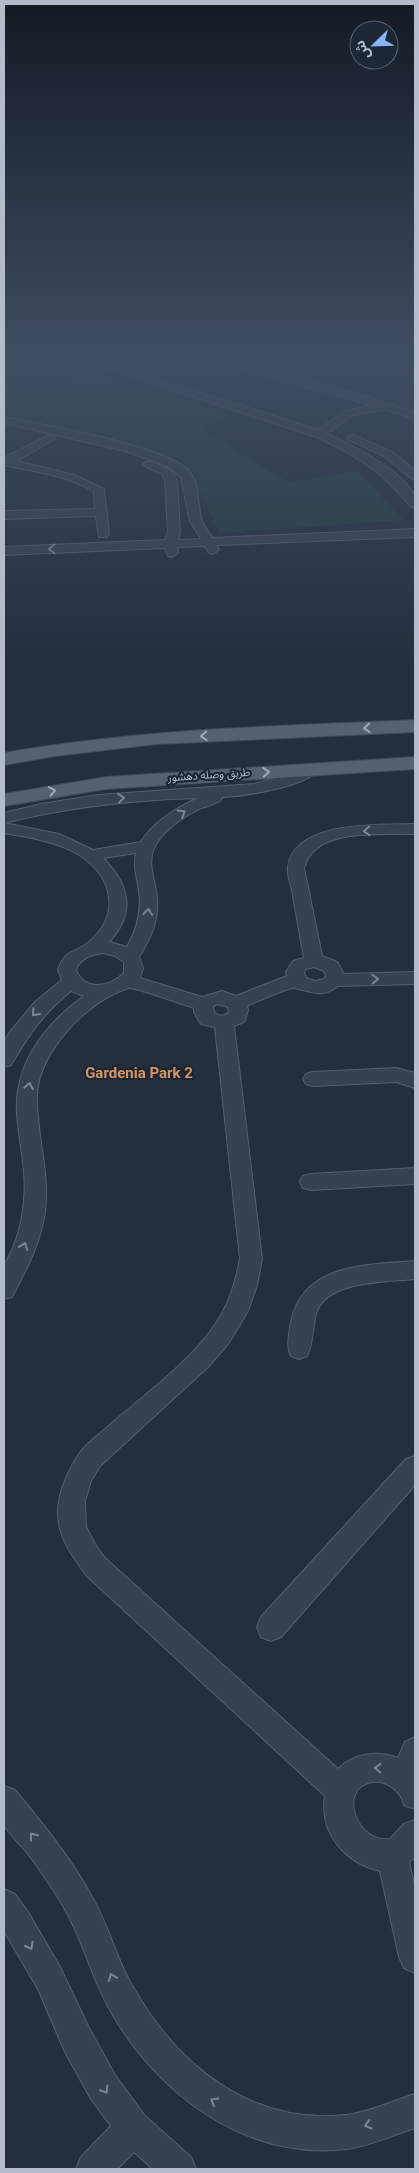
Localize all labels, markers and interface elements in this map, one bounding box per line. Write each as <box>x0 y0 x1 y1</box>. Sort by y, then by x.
north arrow <box>349 20 399 70</box>
text: ش <box>351 38 373 62</box>
one-way arrow <box>48 543 56 554</box>
one-way arrow <box>362 723 370 734</box>
one-way arrow <box>200 730 208 741</box>
street label: طريق وصله دهشور <box>166 766 251 784</box>
one-way arrow <box>262 766 270 777</box>
one-way arrow <box>47 786 56 796</box>
one-way arrow <box>117 793 125 804</box>
one-way arrow <box>176 810 185 820</box>
one-way arrow <box>362 826 370 837</box>
one-way arrow <box>142 908 153 916</box>
one-way arrow <box>371 974 379 984</box>
one-way arrow <box>32 1008 41 1017</box>
district label: Gardenia Park 2 <box>85 1064 193 1082</box>
one-way arrow <box>24 1082 34 1090</box>
one-way arrow <box>19 1242 29 1251</box>
one-way arrow <box>373 1763 381 1774</box>
one-way arrow <box>31 1833 39 1842</box>
one-way arrow <box>24 1940 34 1949</box>
one-way arrow <box>108 1973 119 1982</box>
one-way arrow <box>99 2084 108 2093</box>
one-way arrow <box>210 2097 219 2107</box>
one-way arrow <box>365 2120 373 2130</box>

